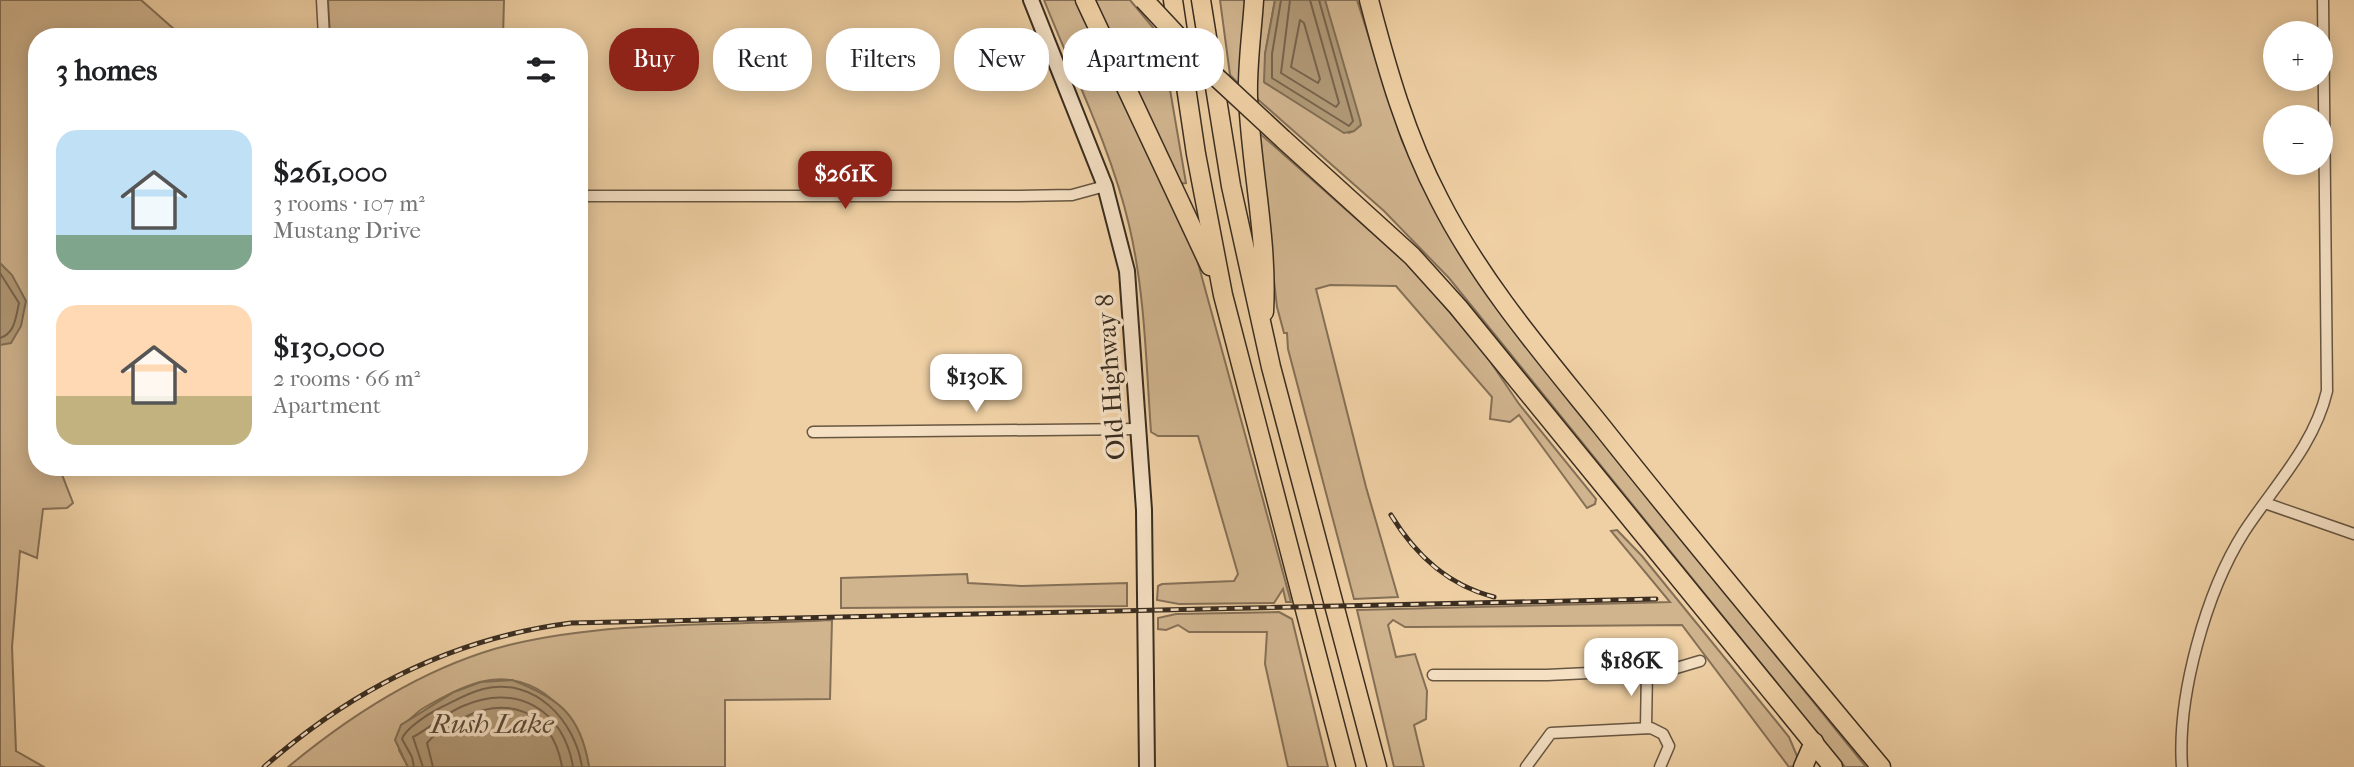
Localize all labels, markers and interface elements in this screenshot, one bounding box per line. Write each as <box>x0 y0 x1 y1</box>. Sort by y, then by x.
map controls <box>2263 21 2333 175</box>
button: + <box>2263 21 2333 91</box>
chip: Buy <box>609 28 699 91</box>
chip: Rent <box>713 28 812 91</box>
chip: Filters <box>826 28 940 91</box>
chip: New <box>954 28 1049 91</box>
chip: Apartment <box>1063 28 1224 91</box>
icon: filters <box>522 51 560 89</box>
text: 3 homes <box>56 53 157 88</box>
button: − <box>2263 105 2333 175</box>
pin: $261K <box>796 152 894 211</box>
text: $261,000 <box>273 155 388 190</box>
icon: home <box>112 158 196 242</box>
text: $261K <box>814 160 876 187</box>
text: 3 rooms · 107 m² <box>273 190 425 217</box>
text: Mustang Drive <box>273 217 421 244</box>
street label: Old Highway 8 <box>1089 293 1132 461</box>
text: $130,000 <box>273 330 385 365</box>
icon: home <box>112 333 196 417</box>
pin: $130K <box>927 354 1025 414</box>
text: $130K <box>946 363 1006 390</box>
text: 2 rooms · 66 m² <box>273 365 420 392</box>
text: Apartment <box>273 392 381 419</box>
pin: $186K <box>1582 638 1680 698</box>
text: $186K <box>1600 647 1662 674</box>
water label: Rush Lake <box>429 707 554 740</box>

